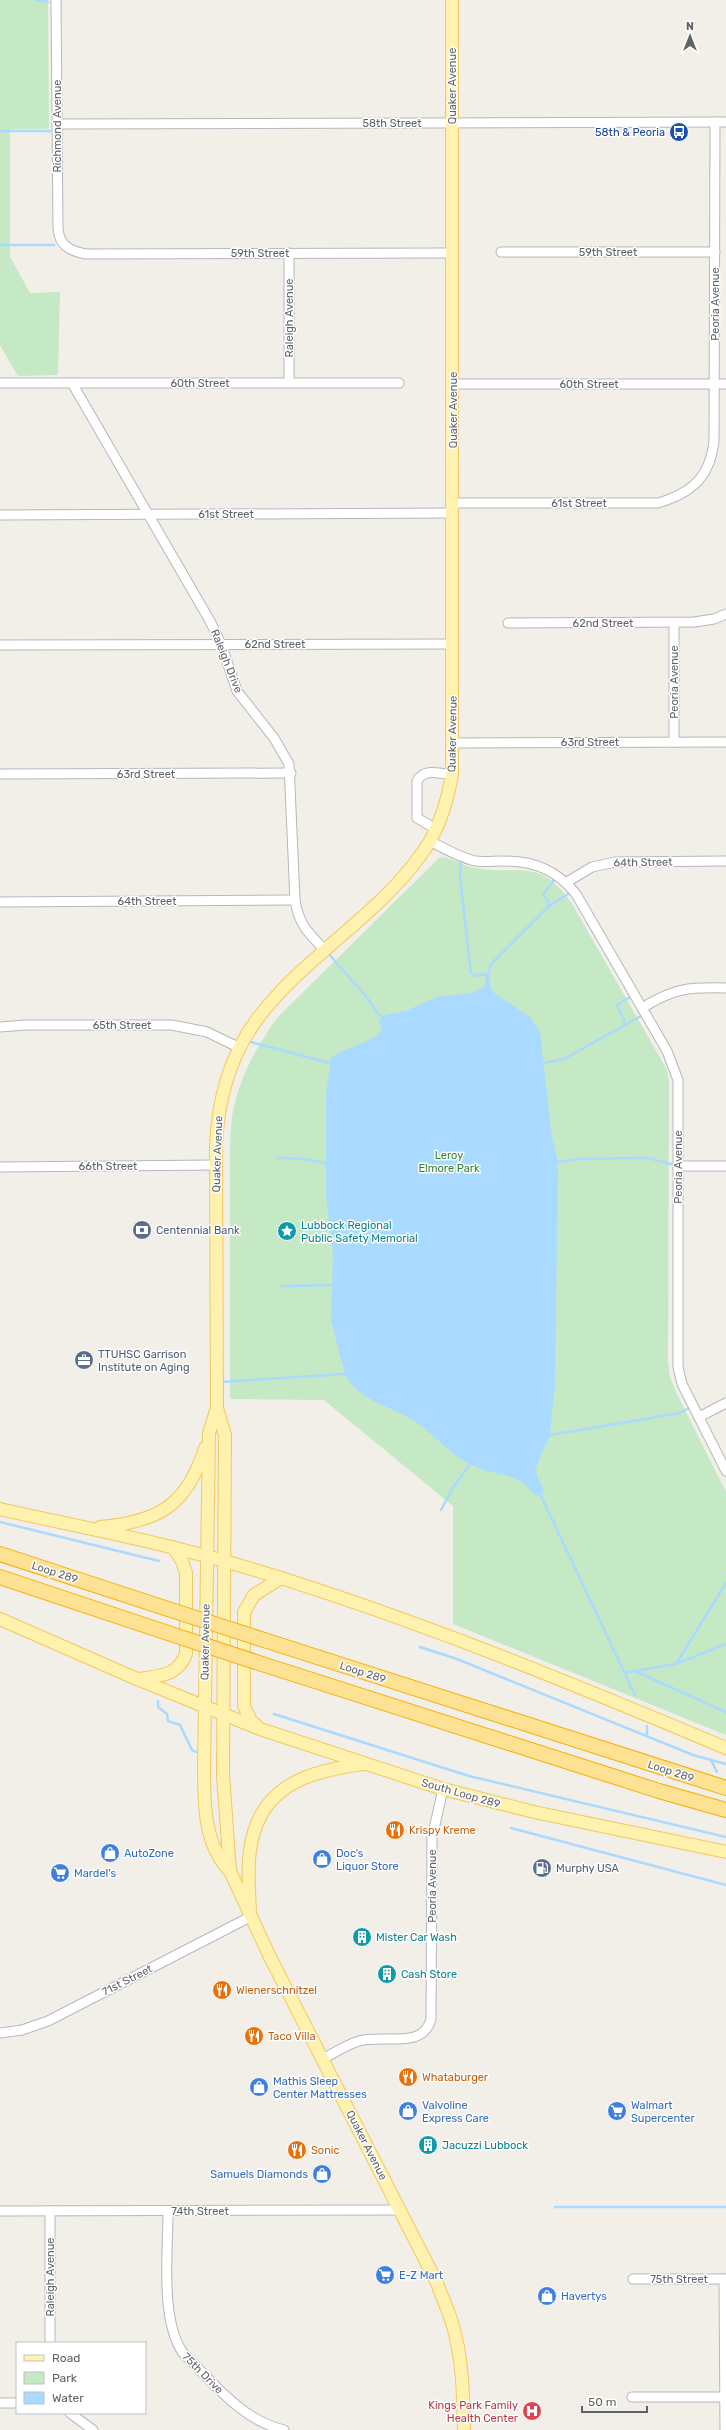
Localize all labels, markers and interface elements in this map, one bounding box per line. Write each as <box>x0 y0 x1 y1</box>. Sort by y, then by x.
north arrow <box>670 16 710 56</box>
text: N <box>686 20 694 33</box>
street label: Quaker Avenue <box>446 48 459 124</box>
street label: Richmond Avenue <box>51 80 64 172</box>
street label: 58th Street <box>362 117 422 130</box>
bus stop icon: 58th & Peoria <box>668 121 690 143</box>
place label: 58th & Peoria <box>595 126 665 139</box>
street label: 59th Street <box>579 246 638 259</box>
street label: 59th Street <box>231 247 290 260</box>
street label: Peoria Avenue <box>709 267 722 341</box>
street label: Raleigh Avenue <box>283 279 296 357</box>
street label: Quaker Avenue <box>447 372 460 448</box>
street label: 60th Street <box>170 377 230 390</box>
street label: 60th Street <box>559 378 619 391</box>
street label: 61st Street <box>551 497 607 510</box>
street label: 61st Street <box>198 508 254 521</box>
street label: 62nd Street <box>573 617 634 630</box>
street label: Raleigh Drive <box>208 628 245 695</box>
street label: 62nd Street <box>245 638 306 651</box>
street label: Peoria Avenue <box>668 645 681 719</box>
street label: Quaker Avenue <box>445 696 460 772</box>
street label: 63rd Street <box>561 736 620 749</box>
street label: 63rd Street <box>117 768 176 781</box>
street label: 64th Street <box>613 855 673 870</box>
street label: 64th Street <box>118 895 177 908</box>
street label: 65th Street <box>93 1019 152 1032</box>
street label: Quaker Avenue <box>210 1116 225 1193</box>
street label: Peoria Avenue <box>672 1130 685 1204</box>
park label: Leroy Elmore Park <box>418 1149 480 1175</box>
street label: 66th Street <box>79 1160 138 1173</box>
bank icon: Centennial Bank <box>131 1219 153 1241</box>
place label: Lubbock Regional Public Safety Memorial <box>301 1219 418 1245</box>
place icon: Lubbock Regional Public Safety Memorial <box>276 1220 298 1242</box>
place label: Centennial Bank <box>156 1224 240 1237</box>
place label: TTUHSC Garrison Institute on Aging <box>98 1348 189 1374</box>
office icon: TTUHSC Garrison Institute on Aging <box>73 1349 95 1371</box>
street label: Loop 289 <box>30 1559 80 1586</box>
street label: Quaker Avenue <box>198 1604 213 1680</box>
street label: Loop 289 <box>338 1659 388 1686</box>
street label: Loop 289 <box>646 1758 696 1785</box>
street label: South Loop 289 <box>420 1776 502 1811</box>
restaurant icon: Krispy Kreme <box>384 1819 406 1841</box>
place label: Krispy Kreme <box>409 1824 476 1837</box>
shop icon: AutoZone <box>99 1842 121 1864</box>
place label: AutoZone <box>124 1847 174 1860</box>
place label: Doc's Liquor Store <box>336 1847 399 1873</box>
shop icon: Doc's Liquor Store <box>311 1848 333 1870</box>
street label: Peoria Avenue <box>426 1849 439 1923</box>
fuel station icon: Murphy USA <box>531 1857 553 1879</box>
supermarket icon: Mardel's <box>49 1862 71 1884</box>
place label: Murphy USA <box>556 1862 620 1875</box>
place label: Mardel's <box>74 1867 116 1880</box>
building icon: Mister Car Wash <box>351 1926 373 1948</box>
place label: Mister Car Wash <box>376 1931 457 1944</box>
street label: 71st Street <box>100 1962 155 1999</box>
building icon: Cash Store <box>376 1963 398 1985</box>
place label: Cash Store <box>401 1968 457 1981</box>
restaurant icon: Wienerschnitzel <box>211 1979 233 2001</box>
place label: Wienerschnitzel <box>236 1984 317 1997</box>
restaurant icon: Taco Villa <box>243 2025 265 2047</box>
place label: Taco Villa <box>268 2030 315 2043</box>
restaurant icon: Whataburger <box>397 2066 419 2088</box>
place label: Whataburger <box>422 2071 489 2084</box>
place label: Mathis Sleep Center Mattresses <box>273 2075 367 2101</box>
shop icon: Mathis Sleep Center Mattresses <box>248 2076 270 2098</box>
place label: Valvoline Express Care <box>422 2099 489 2125</box>
place label: Walmart Supercenter <box>631 2099 696 2125</box>
shop icon: Valvoline Express Care <box>397 2100 419 2122</box>
supermarket icon: Walmart Supercenter <box>606 2100 628 2122</box>
street label: Quaker Avenue <box>343 2108 390 2182</box>
building icon: Jacuzzi Lubbock <box>417 2134 439 2156</box>
restaurant icon: Sonic <box>286 2139 308 2161</box>
place label: Jacuzzi Lubbock <box>442 2139 528 2152</box>
place label: Sonic <box>311 2144 340 2157</box>
shop icon: Samuels Diamonds <box>311 2163 333 2185</box>
place label: Samuels Diamonds <box>210 2168 308 2181</box>
street label: 74th Street <box>171 2205 229 2218</box>
street label: Raleigh Avenue <box>44 2238 57 2316</box>
supermarket icon: E-Z Mart <box>374 2264 396 2286</box>
place label: E-Z Mart <box>399 2269 444 2282</box>
street label: 75th Street <box>650 2273 709 2286</box>
shop icon: Havertys <box>536 2285 558 2307</box>
place label: Havertys <box>561 2290 607 2303</box>
legend <box>16 2342 146 2414</box>
street label: 75th Drive <box>180 2350 226 2396</box>
text: Road <box>52 2351 80 2365</box>
text: Park <box>52 2371 78 2385</box>
scale bar <box>582 2388 647 2414</box>
text: Water <box>52 2391 84 2405</box>
text: 50 m <box>588 2395 616 2409</box>
place label: Kings Park Family Health Center <box>428 2399 519 2425</box>
hospital icon: Kings Park Family Health Center <box>521 2400 543 2422</box>

